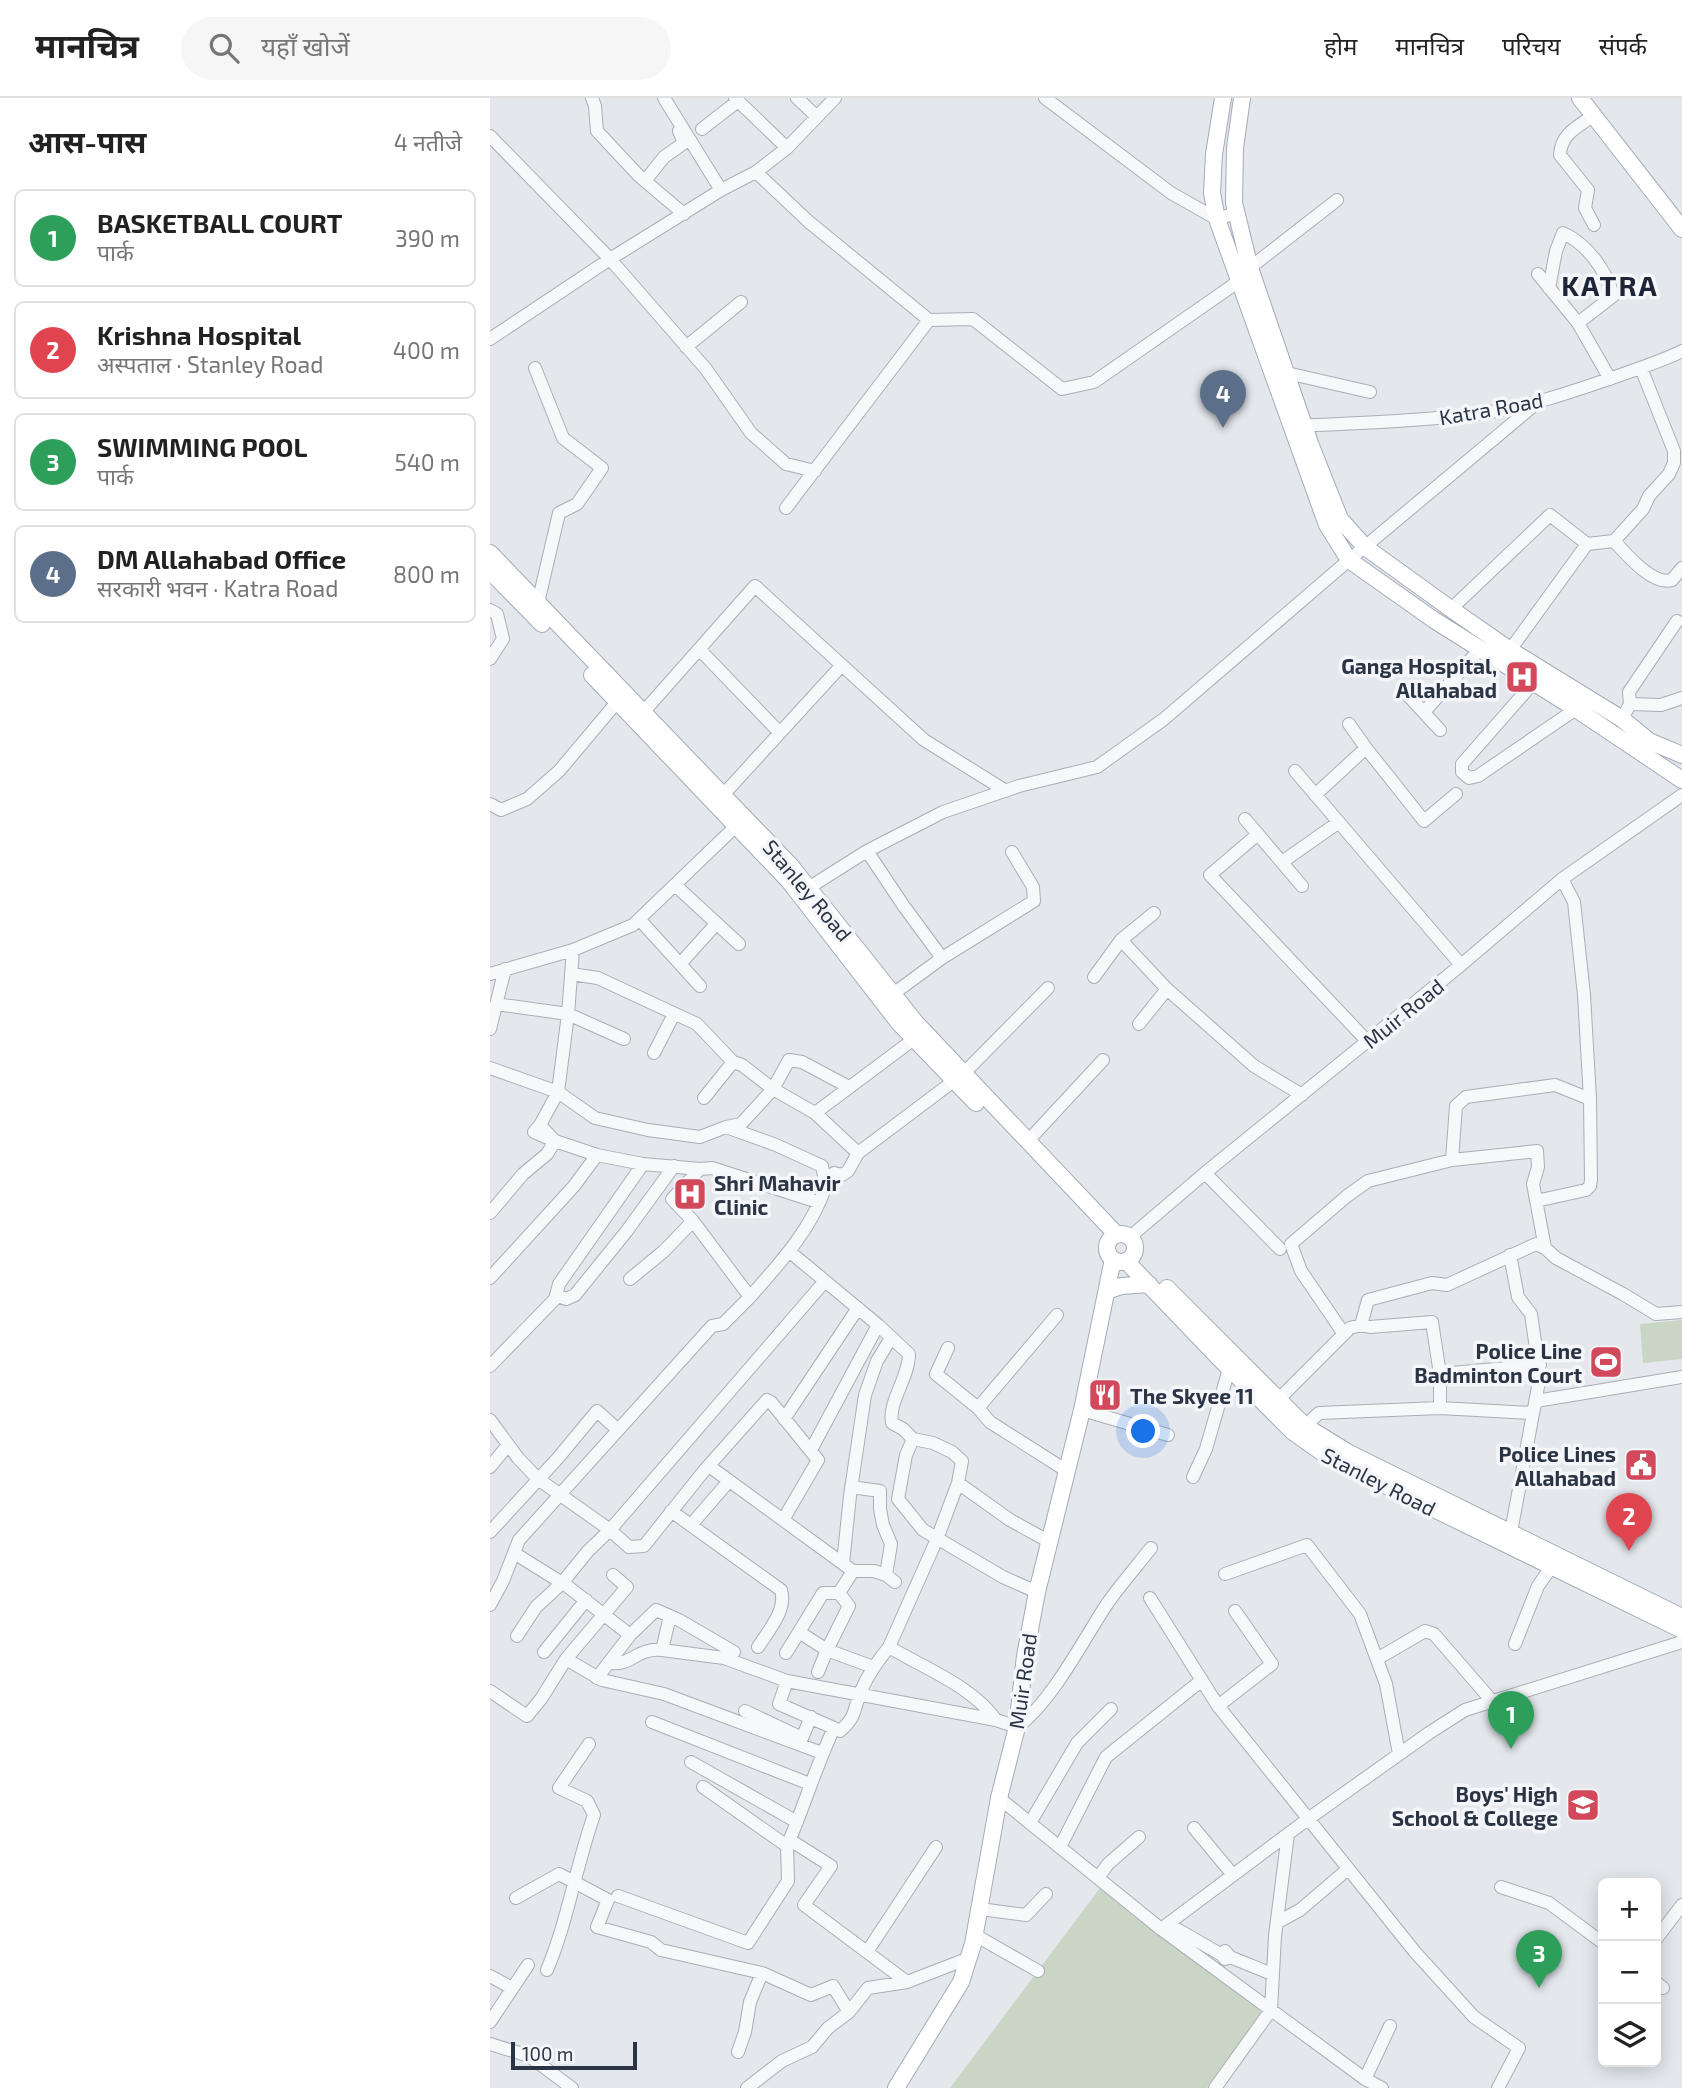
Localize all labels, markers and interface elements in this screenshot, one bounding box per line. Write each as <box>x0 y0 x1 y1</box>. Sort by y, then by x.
search box <box>181 17 671 80</box>
text: मानचित्र <box>35 25 139 65</box>
icon: search <box>205 29 243 67</box>
text: यहाँ खोजें <box>261 30 350 61</box>
text: होम <box>1324 31 1357 60</box>
text: मानचित्र <box>1395 31 1464 60</box>
text: परिचय <box>1502 31 1561 60</box>
text: संपर्क <box>1599 31 1647 60</box>
text: आस-पास <box>28 123 146 159</box>
text: 4 नतीजे <box>394 128 462 156</box>
text: BASKETBALL COURT <box>97 207 342 238</box>
text: 1 <box>48 224 58 252</box>
text: 390 m <box>395 224 460 252</box>
text: पार्क <box>97 238 134 266</box>
district label: KATRA <box>1561 268 1659 302</box>
text: Krishna Hospital <box>97 319 301 350</box>
text: 2 <box>46 336 60 364</box>
text: 400 m <box>393 336 460 364</box>
text: अस्पताल · Stanley Road <box>97 350 323 378</box>
pin: 4 <box>1200 370 1246 428</box>
street label: Katra Road <box>1437 387 1545 429</box>
text: SWIMMING POOL <box>97 431 307 462</box>
text: 3 <box>46 448 60 476</box>
text: 540 m <box>394 448 460 476</box>
text: पार्क <box>97 462 134 490</box>
text: DM Allahabad Office <box>97 543 346 574</box>
text: 4 <box>46 560 60 588</box>
text: 800 m <box>393 560 460 588</box>
text: सरकारी भवन · Katra Road <box>97 574 338 602</box>
place label: Ganga Hospital, Allahabad <box>1341 653 1497 702</box>
hospital icon: Ganga Hospital, Allahabad <box>1503 658 1541 696</box>
street label: Stanley Road <box>758 834 858 946</box>
street label: Muir Road <box>1358 973 1448 1053</box>
place label: Shri Mahavir Clinic <box>714 1170 841 1219</box>
hospital icon: Shri Mahavir Clinic <box>671 1175 709 1213</box>
place label: Police Line Badminton Court <box>1414 1338 1582 1387</box>
sports icon: Police Line Badminton Court <box>1587 1343 1625 1381</box>
restaurant icon: The Skyee 11 <box>1086 1376 1124 1414</box>
place label: The Skyee 11 <box>1130 1383 1254 1409</box>
your location <box>1126 1414 1160 1448</box>
place label: Police Lines Allahabad <box>1498 1441 1616 1490</box>
street label: Stanley Road <box>1318 1442 1440 1520</box>
public building icon: Police Lines Allahabad <box>1622 1446 1660 1484</box>
pin: 2 <box>1606 1493 1652 1551</box>
street label: Muir Road <box>1003 1631 1041 1731</box>
pin: 1 <box>1488 1691 1534 1749</box>
place label: Boys' High School & College <box>1392 1781 1558 1830</box>
school or university icon: Boys' High School & College <box>1564 1786 1602 1824</box>
map controls <box>1598 1878 1661 2067</box>
button: + <box>1598 1878 1661 1941</box>
pin: 3 <box>1516 1930 1562 1988</box>
button: − <box>1598 1941 1661 2004</box>
button: layers <box>1598 2004 1661 2067</box>
scale bar <box>511 2039 637 2071</box>
text: 100 m <box>522 2042 573 2065</box>

